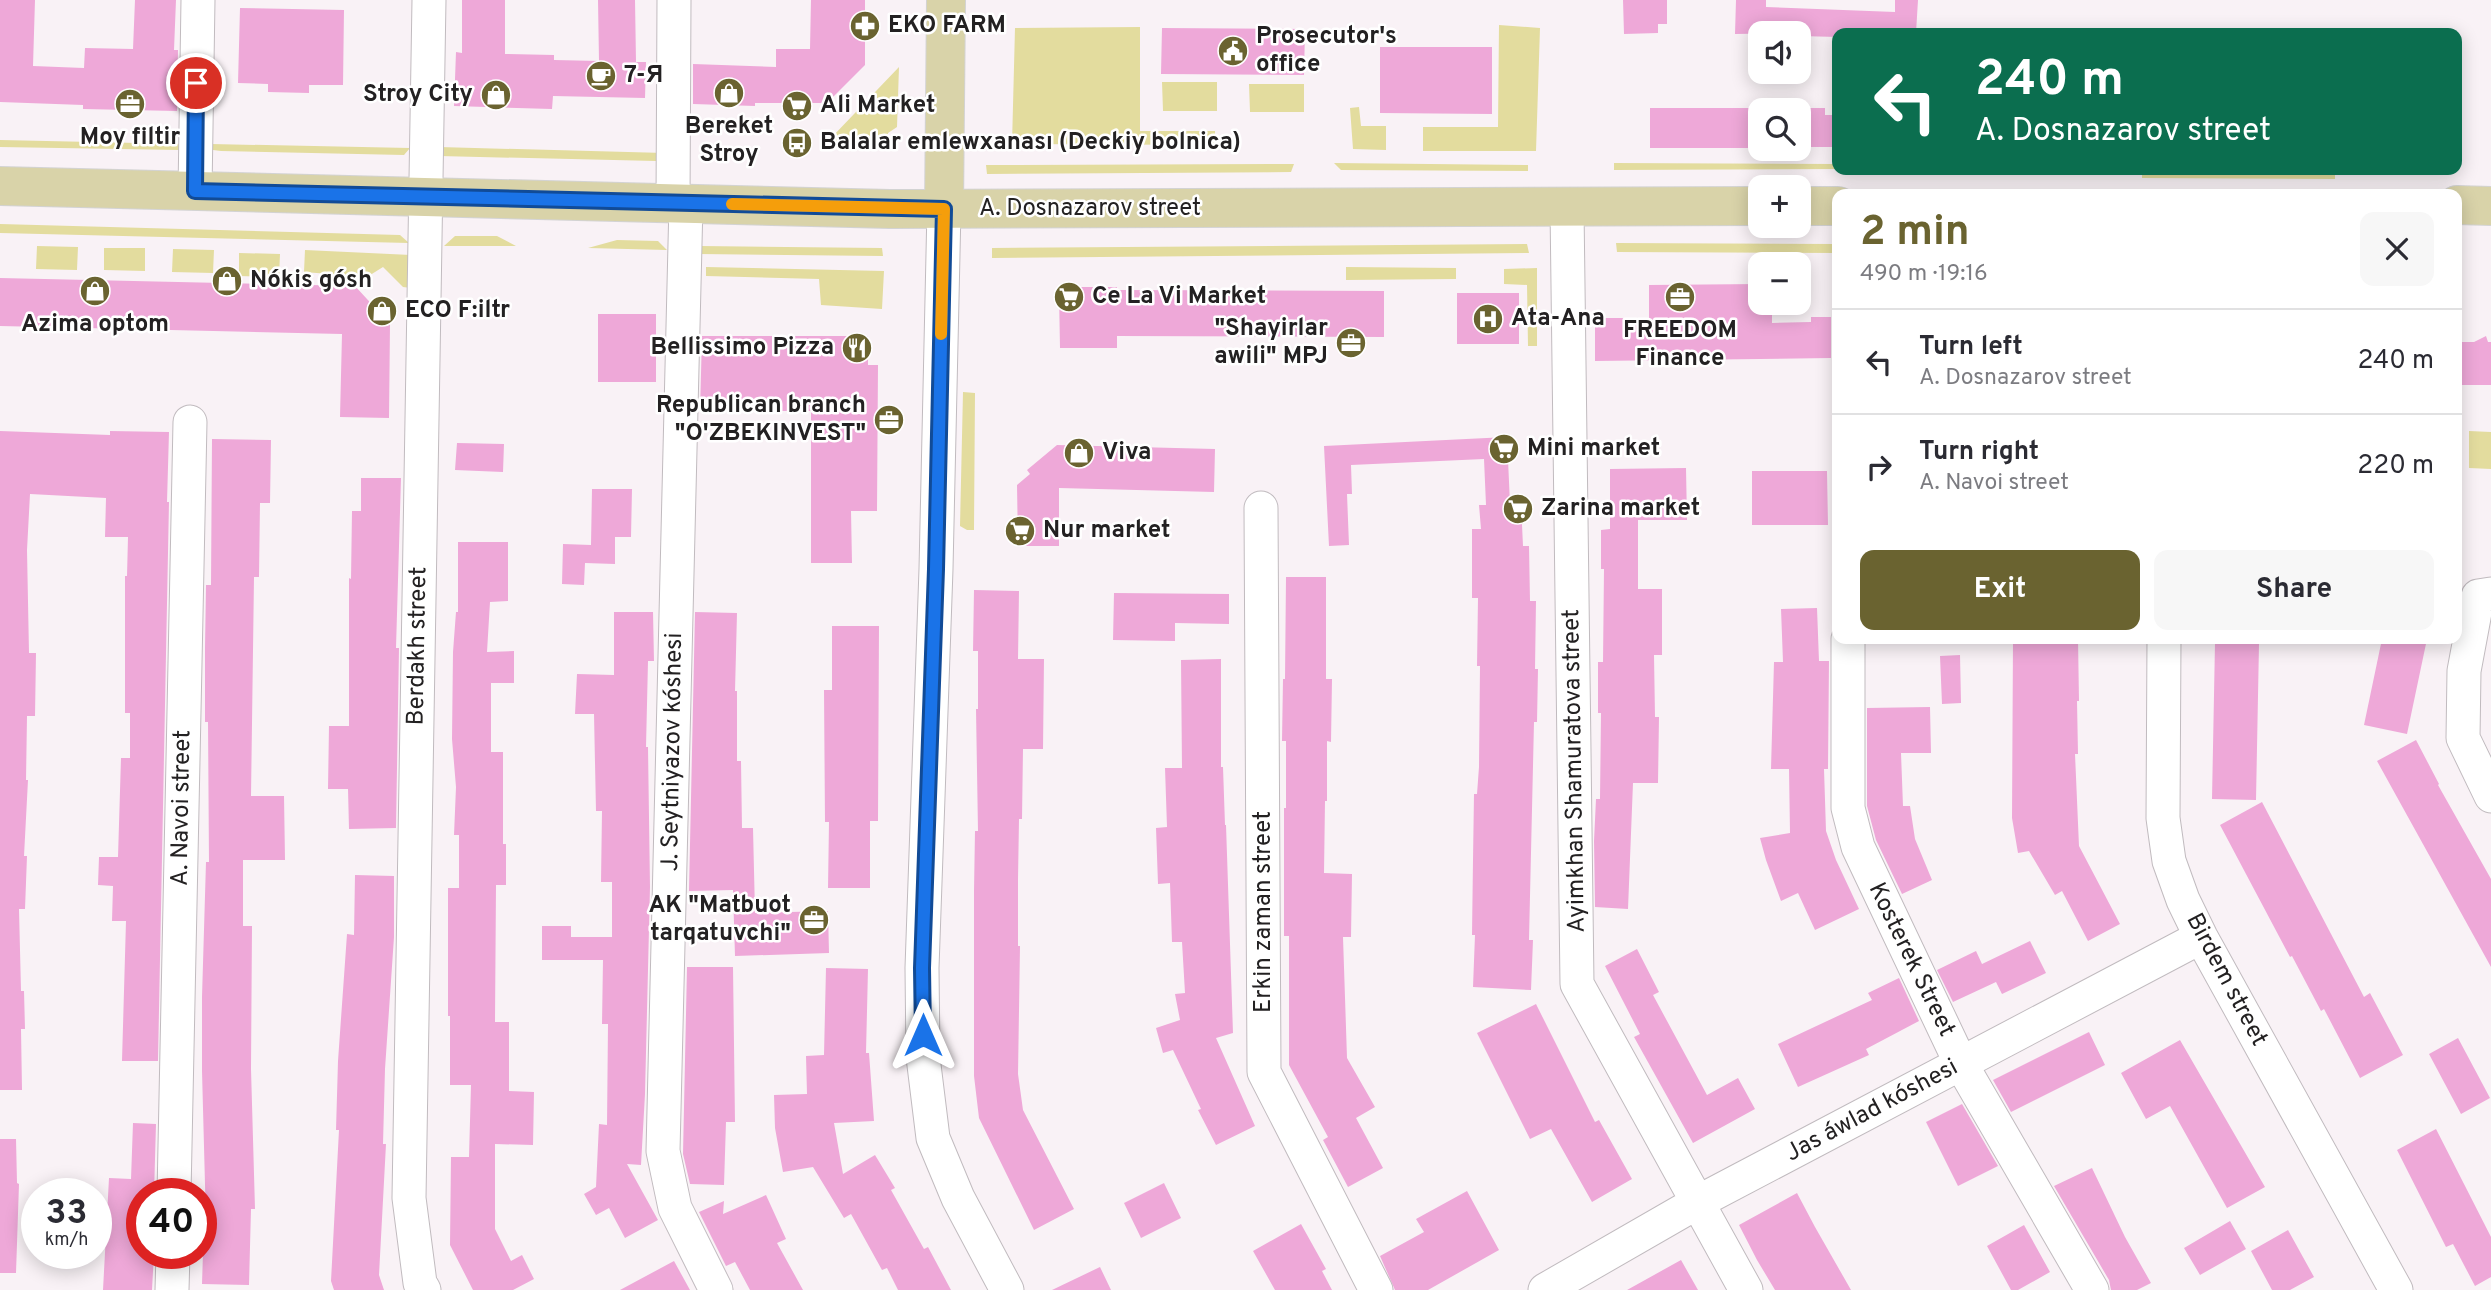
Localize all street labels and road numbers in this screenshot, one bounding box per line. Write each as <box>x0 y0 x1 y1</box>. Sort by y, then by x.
street label: A. Dosnazarov street <box>979 194 1201 224</box>
street label: Berdakh street <box>402 566 434 726</box>
street label: Ayimkhan Shamuratova street <box>1557 609 1593 933</box>
street label: J. Seytniyazov kóshesi <box>656 632 690 872</box>
street label: A. Navoi street <box>166 730 198 886</box>
street label: Erkin zaman street <box>1249 811 1279 1013</box>
street label: Kosterek Street <box>1861 878 1961 1042</box>
street label: Birdem street <box>2178 908 2274 1052</box>
street label: Jas áwlad kóshesi <box>1781 1053 1963 1169</box>

